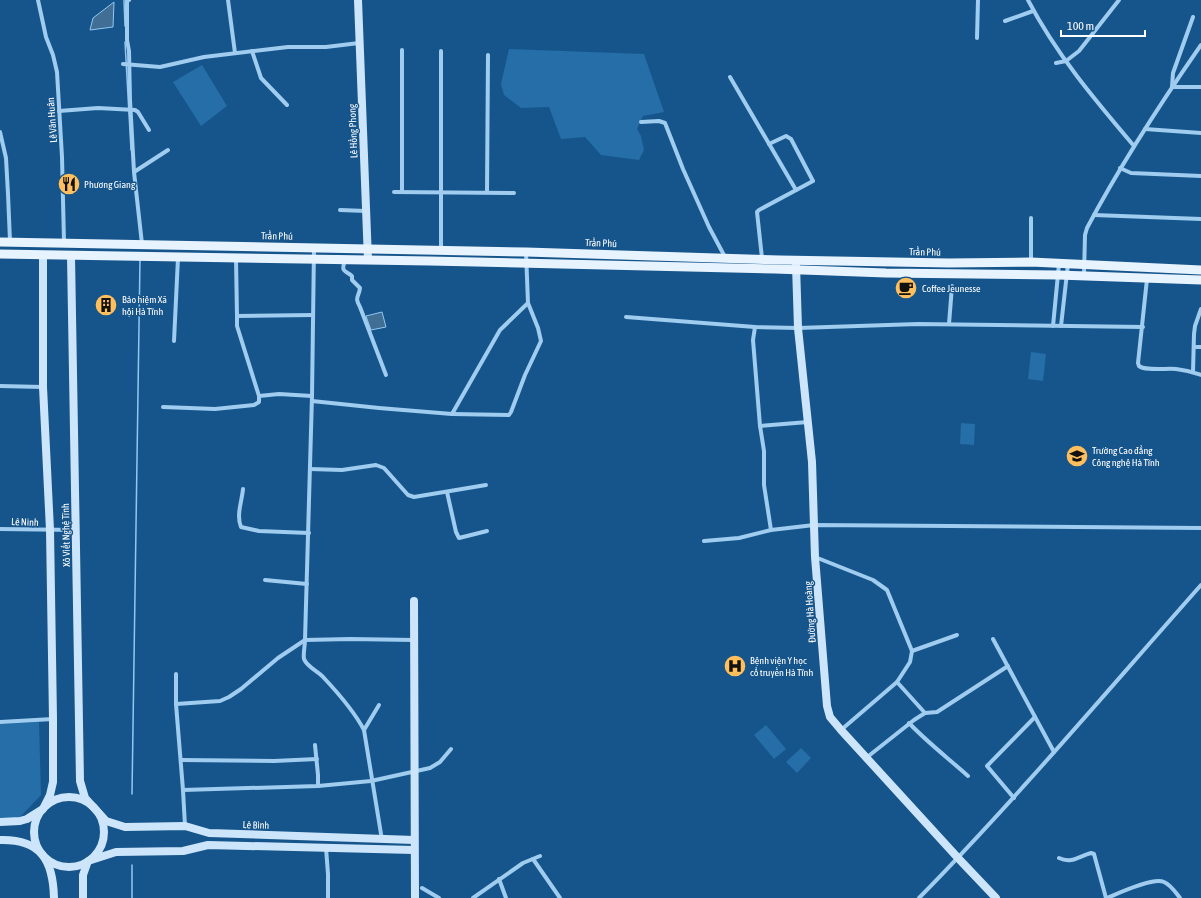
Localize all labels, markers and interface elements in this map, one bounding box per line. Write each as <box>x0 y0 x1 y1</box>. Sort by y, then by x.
scale bar <box>1061 12 1145 38</box>
text: 100 m <box>1067 19 1094 33</box>
street label: Lê Văn Huân <box>45 97 59 143</box>
street label: Lê Hồng Phong <box>347 103 359 158</box>
restaurant icon: Phương Giang <box>56 171 82 197</box>
place label: Phương Giang <box>84 179 136 190</box>
street label: Trần Phú <box>261 230 293 242</box>
street label: Trần Phú <box>585 237 617 249</box>
street label: Trần Phú <box>909 246 941 258</box>
cafe icon: Coffee Jeunesse <box>893 275 919 301</box>
place label: Coffee Jeunesse <box>922 283 981 294</box>
building icon: Bảo hiệm Xã hội Hà Tĩnh <box>93 292 119 318</box>
place label: Bảo hiệm Xã hội Hà Tĩnh <box>122 294 167 317</box>
school or university icon: Trường Cao đẳng Công nghệ Hà Tĩnh <box>1064 443 1090 469</box>
place label: Trường Cao đẳng Công nghệ Hà Tĩnh <box>1092 445 1160 468</box>
street label: Xô Viết Nghệ Tĩnh <box>60 503 72 567</box>
street label: Lê Ninh <box>11 516 39 528</box>
street label: Đường Hà Hoàng <box>802 580 818 643</box>
hospital icon: Bệnh viện Y học cổ truyền Hà Tĩnh <box>722 653 748 679</box>
place label: Bệnh viện Y học cổ truyền Hà Tĩnh <box>750 655 813 678</box>
street label: Lê Bình <box>243 819 270 831</box>

